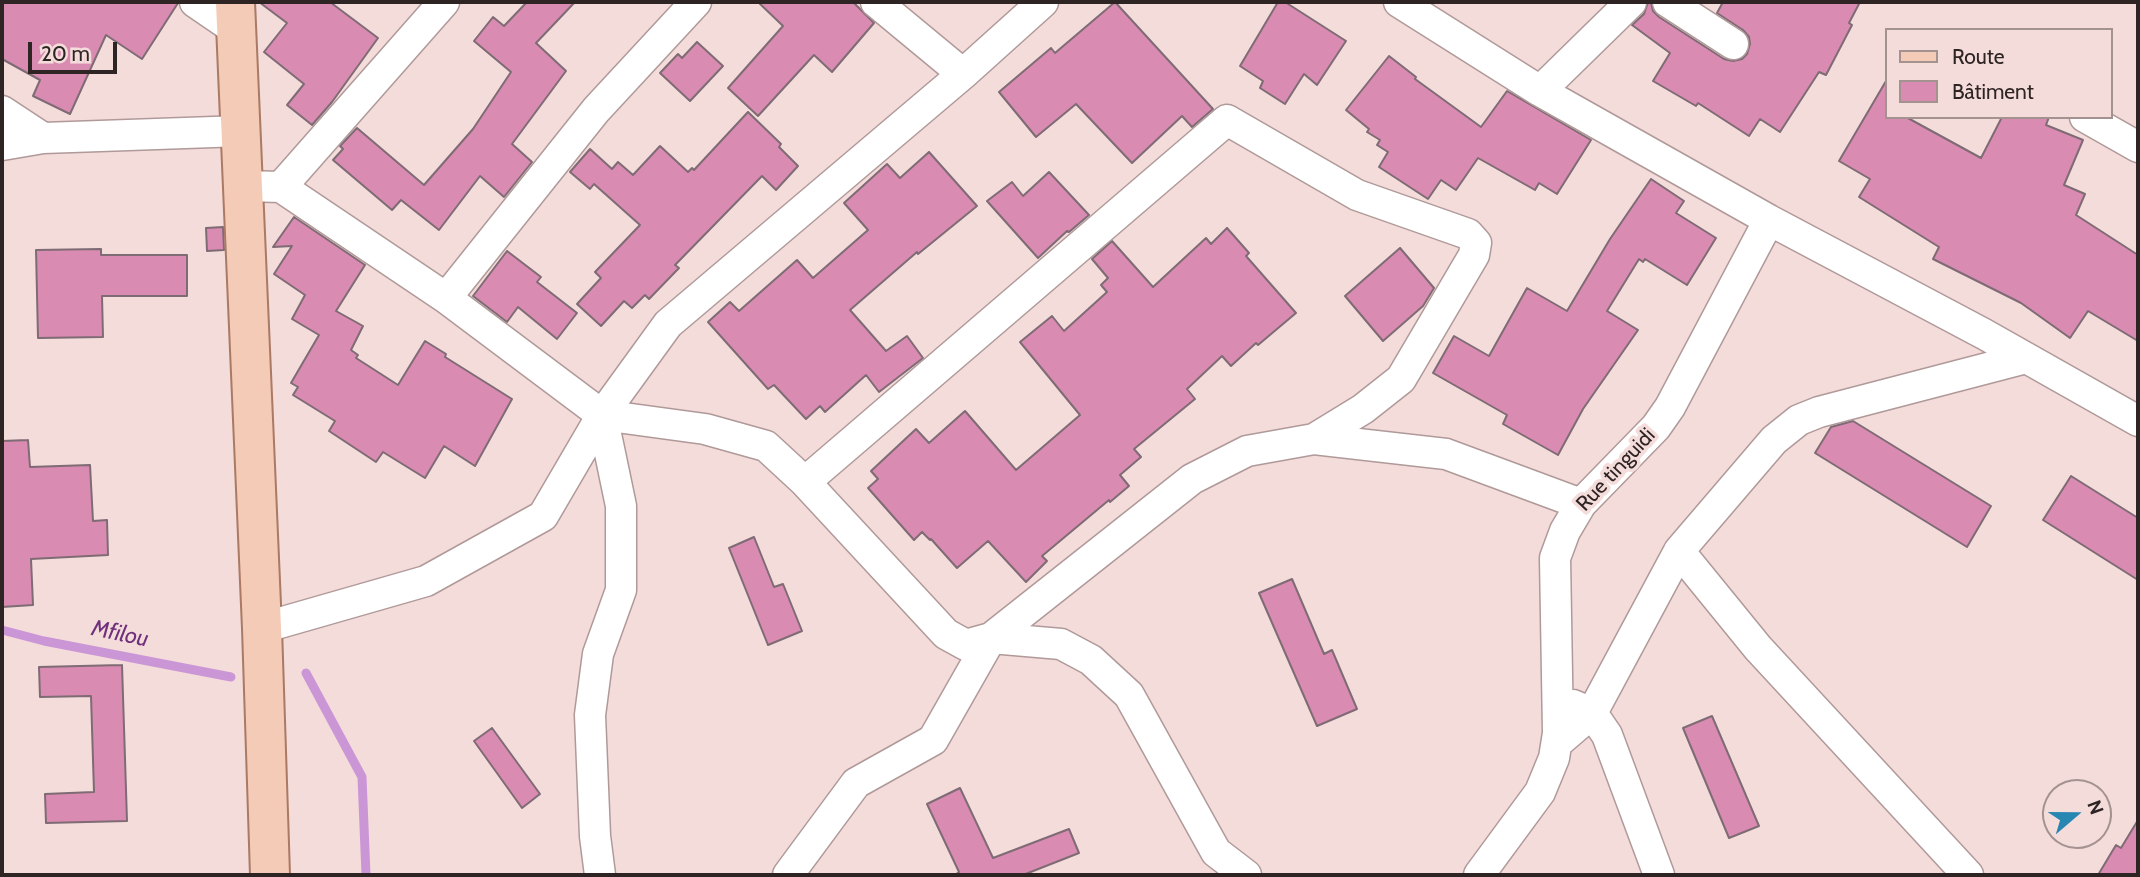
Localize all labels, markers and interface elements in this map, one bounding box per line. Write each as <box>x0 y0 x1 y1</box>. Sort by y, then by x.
scale bar <box>32 28 121 72</box>
legend <box>1884 28 2112 119</box>
text: 20 m <box>41 41 90 66</box>
text: Route <box>1952 44 2005 69</box>
text: Bâtiment <box>1952 79 2034 104</box>
street label: Rue tinguidi <box>1571 423 1661 517</box>
water label: Mfilou <box>89 615 151 653</box>
north arrow <box>2042 779 2112 849</box>
text: N <box>2082 797 2108 818</box>

